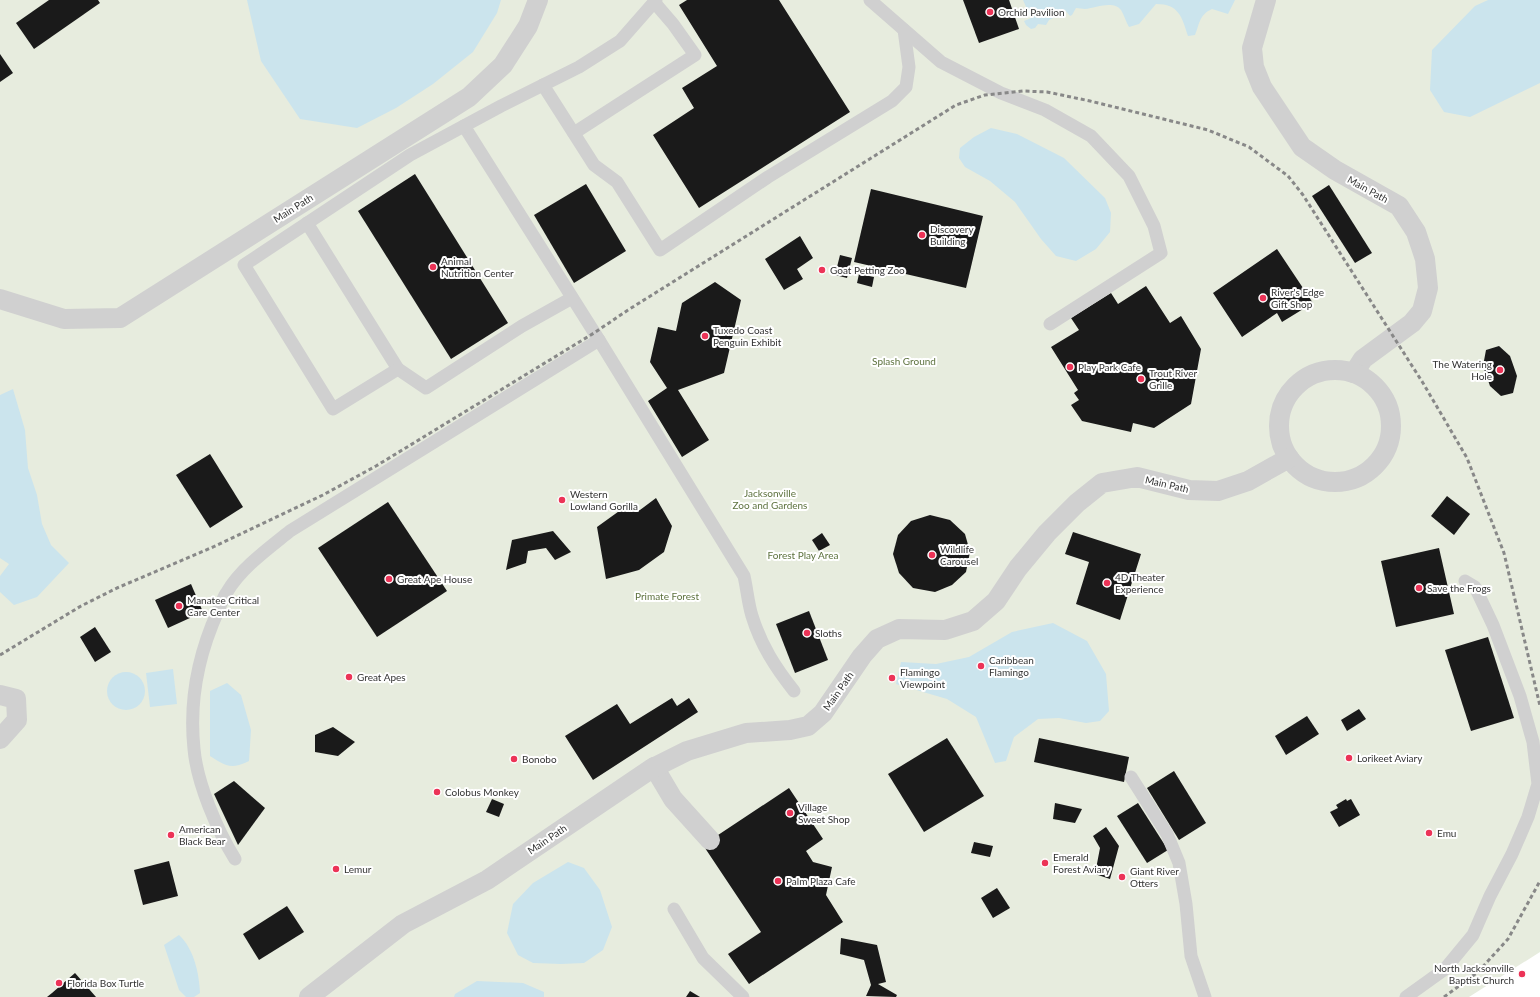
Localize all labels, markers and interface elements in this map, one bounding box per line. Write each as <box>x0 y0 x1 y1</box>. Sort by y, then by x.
place label: Orchid Pavilion <box>998 6 1065 18</box>
marker: Orchid Pavilion <box>985 7 995 17</box>
street label: Main Path <box>1346 173 1390 205</box>
street label: Main Path <box>271 191 315 225</box>
place label: Discovery Building <box>930 223 974 247</box>
marker: Discovery Building <box>917 230 927 240</box>
place label: Animal Nutrition Center <box>441 255 514 279</box>
marker: Animal Nutrition Center <box>428 262 438 272</box>
place label: Goat Petting Zoo <box>830 264 905 276</box>
marker: Goat Petting Zoo <box>817 265 827 275</box>
place label: River's Edge Gift Shop <box>1271 286 1324 310</box>
marker: River's Edge Gift Shop <box>1258 293 1268 303</box>
place label: Tuxedo Coast Penguin Exhibit <box>713 324 782 348</box>
marker: Tuxedo Coast Penguin Exhibit <box>700 331 710 341</box>
park label: Splash Ground <box>872 355 936 367</box>
place label: The Watering Hole <box>1433 358 1492 382</box>
place label: Play Park Cafe <box>1078 361 1141 373</box>
marker: Play Park Cafe <box>1065 362 1075 372</box>
marker: The Watering Hole <box>1495 365 1505 375</box>
place label: Trout River Grille <box>1149 367 1198 391</box>
marker: Trout River Grille <box>1136 374 1146 384</box>
street label: Main Path <box>1144 473 1190 495</box>
park label: Jacksonville Zoo and Gardens <box>733 487 807 511</box>
place label: Western Lowland Gorilla <box>570 488 638 512</box>
marker: Western Lowland Gorilla <box>557 495 567 505</box>
place label: Wildlife Carousel <box>940 543 978 567</box>
park label: Forest Play Area <box>768 549 838 561</box>
marker: Wildlife Carousel <box>927 550 937 560</box>
place label: 4D Theater Experience <box>1115 571 1165 595</box>
place label: Great Ape House <box>397 573 472 585</box>
marker: Great Ape House <box>384 574 394 584</box>
marker: 4D Theater Experience <box>1102 578 1112 588</box>
place label: Save the Frogs <box>1427 582 1491 594</box>
marker: Save the Frogs <box>1414 583 1424 593</box>
park label: Primate Forest <box>635 590 699 602</box>
place label: Manatee Critical Care Center <box>187 594 259 618</box>
marker: Manatee Critical Care Center <box>174 601 184 611</box>
place label: Sloths <box>815 627 842 639</box>
marker: Sloths <box>802 628 812 638</box>
place label: Caribbean Flamingo <box>989 654 1034 678</box>
marker: Caribbean Flamingo <box>976 661 986 671</box>
place label: Flamingo Viewpoint <box>900 666 945 690</box>
street label: Main Path <box>820 669 856 713</box>
place label: Great Apes <box>357 671 406 683</box>
marker: Great Apes <box>344 672 354 682</box>
marker: Flamingo Viewpoint <box>887 673 897 683</box>
place label: Lorikeet Aviary <box>1357 752 1423 764</box>
place label: Bonobo <box>522 753 557 765</box>
marker: Lorikeet Aviary <box>1344 753 1354 763</box>
marker: Bonobo <box>509 754 519 764</box>
place label: Colobus Monkey <box>445 786 520 798</box>
marker: Colobus Monkey <box>432 787 442 797</box>
place label: Village Sweet Shop <box>798 801 850 825</box>
marker: Village Sweet Shop <box>785 808 795 818</box>
street label: Main Path <box>525 822 569 856</box>
place label: American Black Bear <box>179 823 226 847</box>
place label: Emu <box>1437 827 1456 839</box>
marker: Emu <box>1424 828 1434 838</box>
marker: American Black Bear <box>166 830 176 840</box>
place label: Emerald Forest Aviary <box>1053 851 1111 875</box>
marker: Emerald Forest Aviary <box>1040 858 1050 868</box>
place label: Lemur <box>344 863 372 875</box>
marker: Lemur <box>331 864 341 874</box>
place label: Giant River Otters <box>1130 865 1179 889</box>
marker: Giant River Otters <box>1117 872 1127 882</box>
place label: Palm Plaza Cafe <box>786 875 856 887</box>
marker: Palm Plaza Cafe <box>773 876 783 886</box>
place label: North Jacksonville Baptist Church <box>1434 962 1514 986</box>
marker: North Jacksonville Baptist Church <box>1517 969 1527 979</box>
place label: Florida Box Turtle <box>67 977 144 989</box>
marker: Florida Box Turtle <box>54 978 64 988</box>

